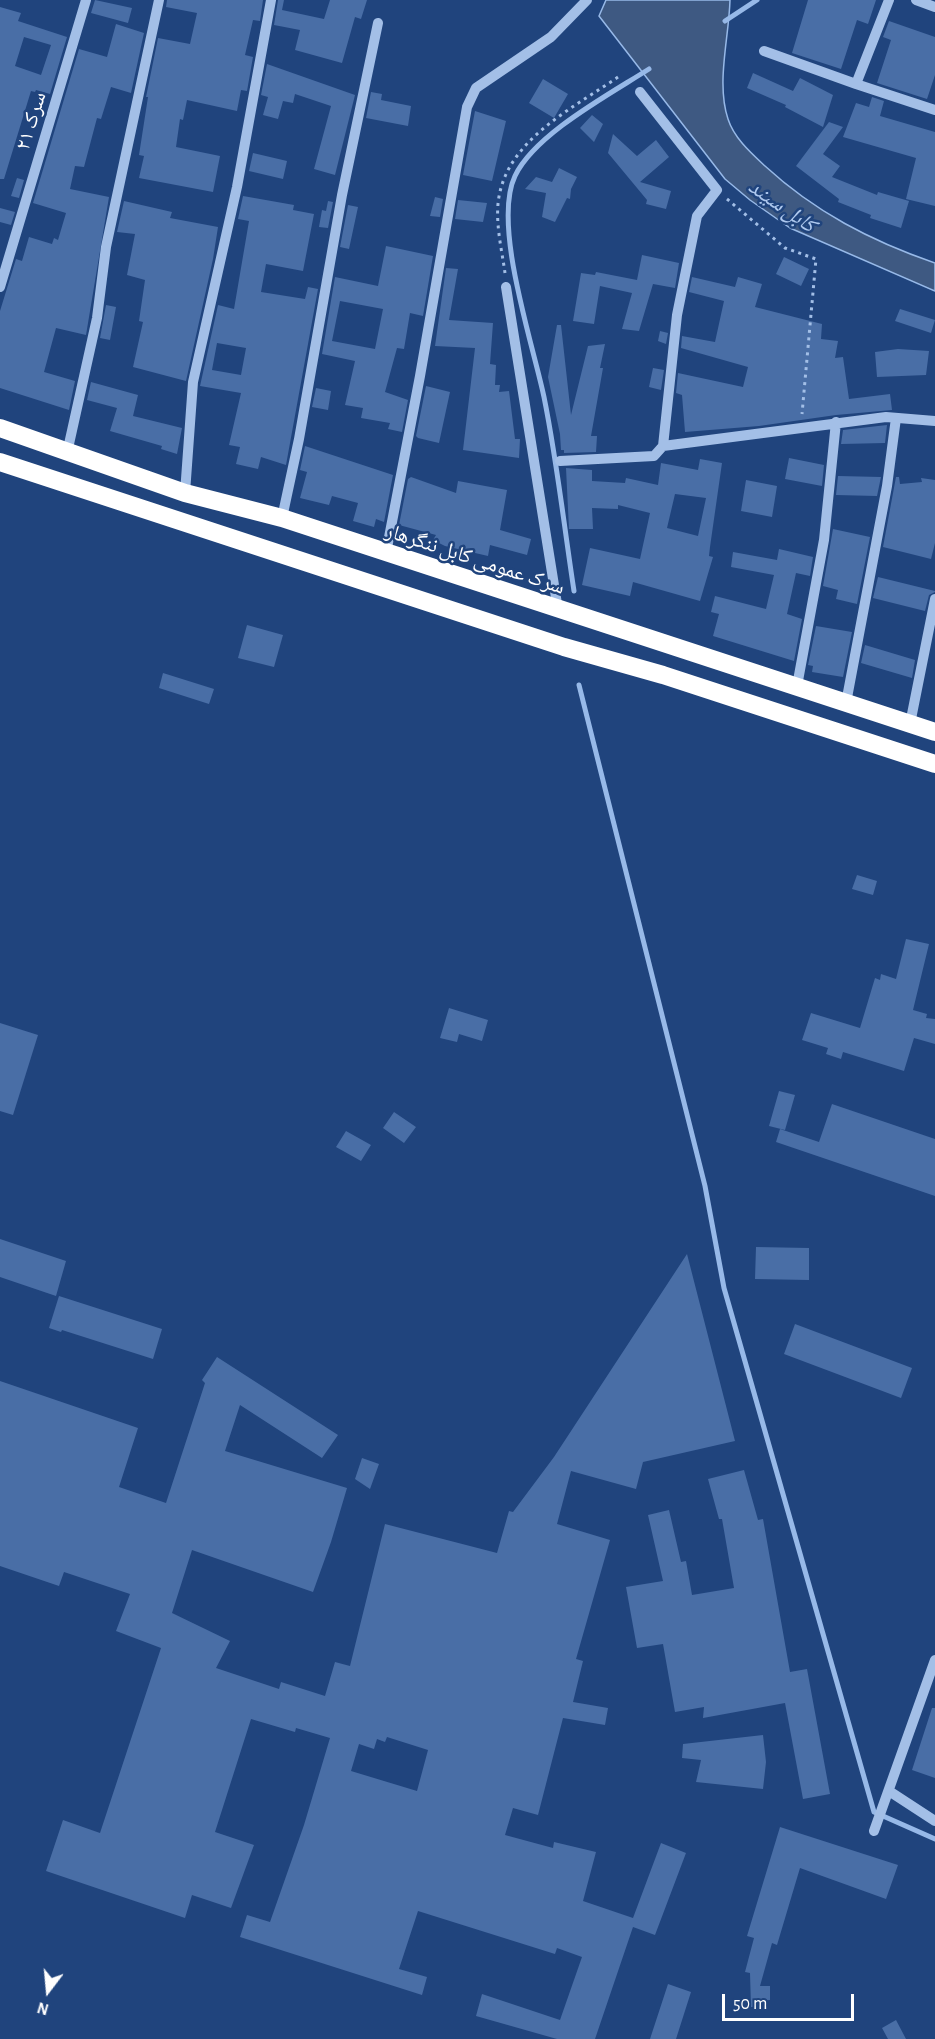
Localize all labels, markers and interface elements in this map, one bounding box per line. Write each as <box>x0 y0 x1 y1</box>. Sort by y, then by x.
street label: سرک ۲۱ <box>10 89 52 153</box>
water label: کابل سيند <box>743 173 821 239</box>
street label: سرک عمومی کابل ننگرهار <box>382 518 568 600</box>
north arrow <box>18 1961 78 2021</box>
scale bar <box>725 1982 857 2020</box>
text: 50 m <box>733 1995 767 2013</box>
text: N <box>35 1999 51 2018</box>

